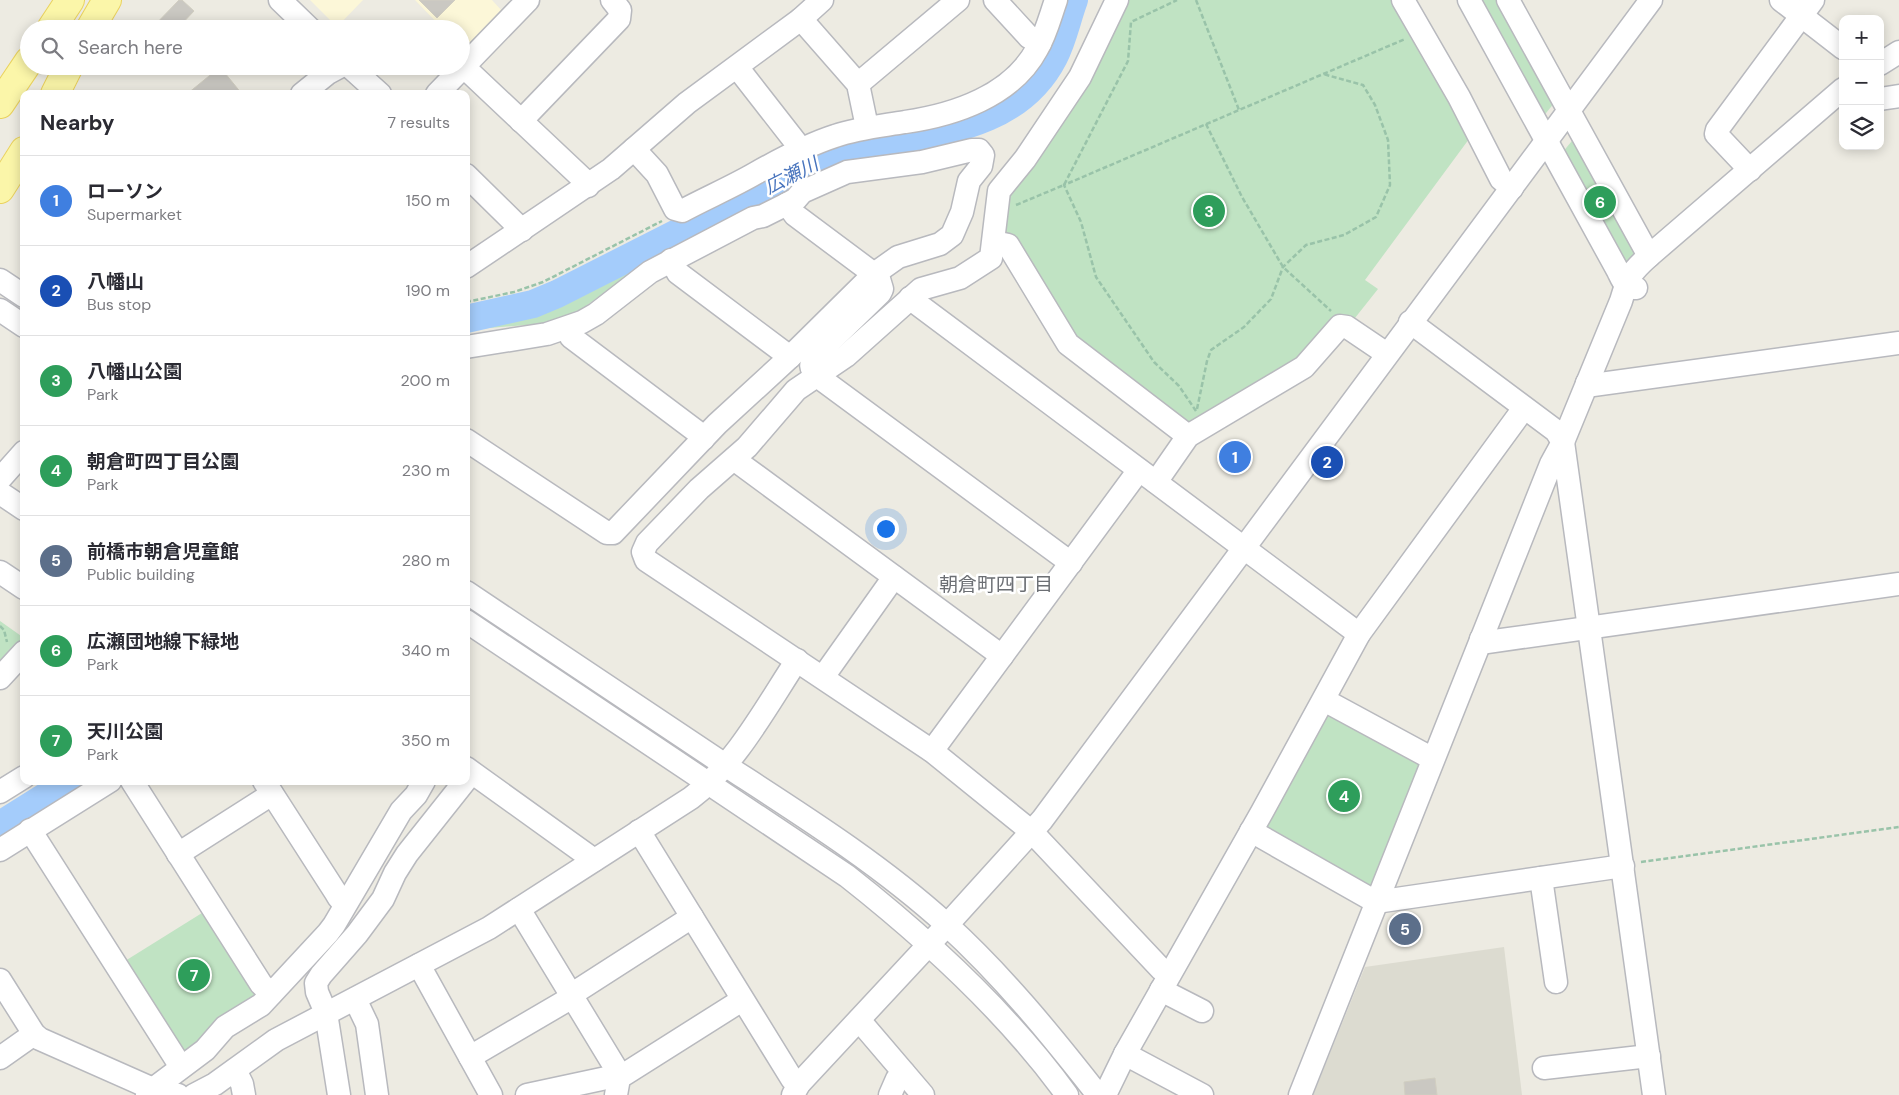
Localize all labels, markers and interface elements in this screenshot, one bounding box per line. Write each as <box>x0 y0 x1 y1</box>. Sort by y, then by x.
map controls <box>1839 15 1884 150</box>
button: + <box>1839 15 1884 60</box>
search box <box>20 20 470 75</box>
icon: search <box>38 34 66 62</box>
text: Search here <box>78 35 183 60</box>
button: − <box>1839 60 1884 105</box>
button: layers <box>1839 105 1884 150</box>
text: Nearby <box>40 109 114 137</box>
text: 7 results <box>387 112 450 133</box>
water label: 広瀬川 <box>760 150 824 200</box>
text: ローソン <box>87 179 163 204</box>
pin: 6 <box>1584 183 1616 221</box>
text: 1 <box>53 190 59 211</box>
text: 150 m <box>406 190 450 211</box>
pin: 3 <box>1193 192 1225 230</box>
text: Supermarket <box>87 204 182 225</box>
text: 八幡山 <box>87 269 144 294</box>
text: 2 <box>51 280 61 301</box>
text: 190 m <box>406 280 450 301</box>
text: Bus stop <box>87 294 151 315</box>
text: 八幡山公園 <box>87 359 182 384</box>
text: 3 <box>51 370 61 391</box>
text: 200 m <box>401 370 450 391</box>
text: Park <box>87 384 119 405</box>
pin: 1 <box>1219 438 1251 476</box>
pin: 2 <box>1311 443 1343 481</box>
text: 朝倉町四丁目公園 <box>87 449 239 474</box>
text: 4 <box>51 460 61 481</box>
text: 230 m <box>402 460 450 481</box>
text: Park <box>87 474 119 495</box>
your location <box>873 516 899 542</box>
text: 前橋市朝倉児童館 <box>87 539 239 564</box>
text: 5 <box>51 550 61 571</box>
text: 280 m <box>402 550 450 571</box>
text: Public building <box>87 564 195 585</box>
district label: 朝倉町四丁目 <box>939 572 1053 597</box>
text: 広瀬団地線下緑地 <box>87 629 239 654</box>
text: 6 <box>51 640 61 661</box>
text: 340 m <box>401 640 450 661</box>
text: Park <box>87 654 119 675</box>
text: 天川公園 <box>87 719 163 744</box>
text: 7 <box>52 730 60 751</box>
text: 350 m <box>401 730 450 751</box>
text: Park <box>87 744 119 765</box>
pin: 4 <box>1328 777 1360 815</box>
pin: 5 <box>1389 910 1421 948</box>
pin: 7 <box>178 956 210 994</box>

